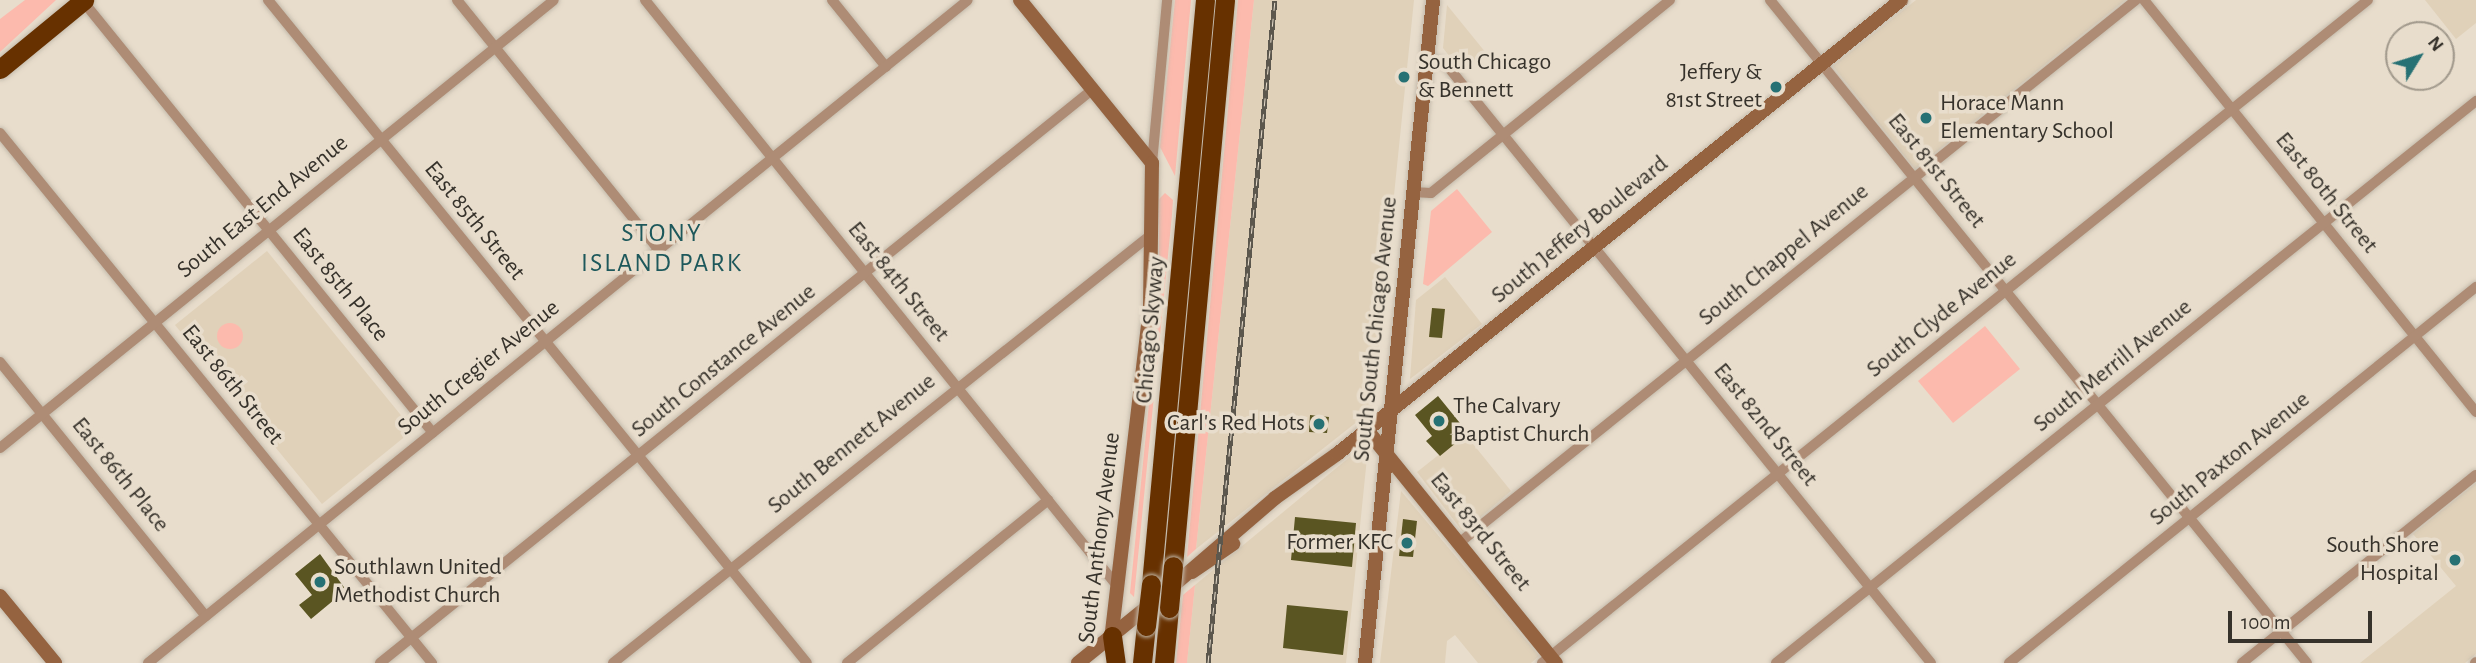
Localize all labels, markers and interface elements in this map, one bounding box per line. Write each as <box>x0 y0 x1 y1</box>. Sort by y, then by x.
north arrow <box>2385 21 2455 91</box>
text: N <box>2424 33 2447 55</box>
place label: South Chicago & Bennett <box>1418 49 1551 105</box>
place label: Jeffery & 81st Street <box>1665 59 1762 115</box>
marker: South Chicago & Bennett <box>1396 69 1412 85</box>
marker: Jeffery & 81st Street <box>1768 79 1784 95</box>
place label: Horace Mann Elementary School <box>1940 90 2114 146</box>
street label: East 81st Street <box>1881 108 1991 234</box>
marker: Horace Mann Elementary School <box>1918 110 1934 126</box>
street label: East 80th Street <box>2268 127 2384 259</box>
street label: South East End Avenue <box>172 129 354 285</box>
street label: South Jeffery Boulevard <box>1486 150 1674 310</box>
street label: East 85th Street <box>417 156 531 286</box>
street label: South Chappel Avenue <box>1693 178 1875 332</box>
street label: South South Chicago Avenue <box>1348 195 1404 463</box>
street label: East 84th Street <box>841 216 955 348</box>
district label: STONY ISLAND PARK <box>582 218 742 280</box>
street label: East 85th Place <box>285 222 395 348</box>
street label: South Clyde Avenue <box>1861 246 2023 384</box>
street label: Chicago Skyway <box>1130 255 1172 405</box>
street label: South Constance Avenue <box>626 278 822 444</box>
street label: South Merrill Avenue <box>2028 293 2198 439</box>
street label: South Cregier Avenue <box>392 294 566 442</box>
street label: East 86th Street <box>175 319 289 451</box>
street label: East 82nd Street <box>1707 358 1823 492</box>
street label: South Bennett Avenue <box>762 368 942 520</box>
street label: South Paxton Avenue <box>2144 386 2316 532</box>
place label: The Calvary Baptist Church <box>1453 393 1590 449</box>
place label: Carl's Red Hots <box>1167 410 1305 438</box>
street label: East 86th Place <box>65 412 175 538</box>
marker: The Calvary Baptist Church <box>1431 413 1447 429</box>
marker: Carl's Red Hots <box>1311 416 1327 432</box>
street label: South Anthony Avenue <box>1073 431 1127 645</box>
street label: East 83rd Street <box>1423 467 1537 597</box>
place label: Former KFC <box>1286 529 1393 557</box>
place label: South Shore Hospital <box>2326 532 2439 588</box>
marker: Former KFC <box>1399 535 1415 551</box>
marker: South Shore Hospital <box>2445 550 2465 570</box>
place label: Southlawn United Methodist Church <box>334 554 502 610</box>
marker: Southlawn United Methodist Church <box>312 574 328 590</box>
scale bar <box>2231 596 2374 640</box>
text: 100 m <box>2241 612 2291 633</box>

